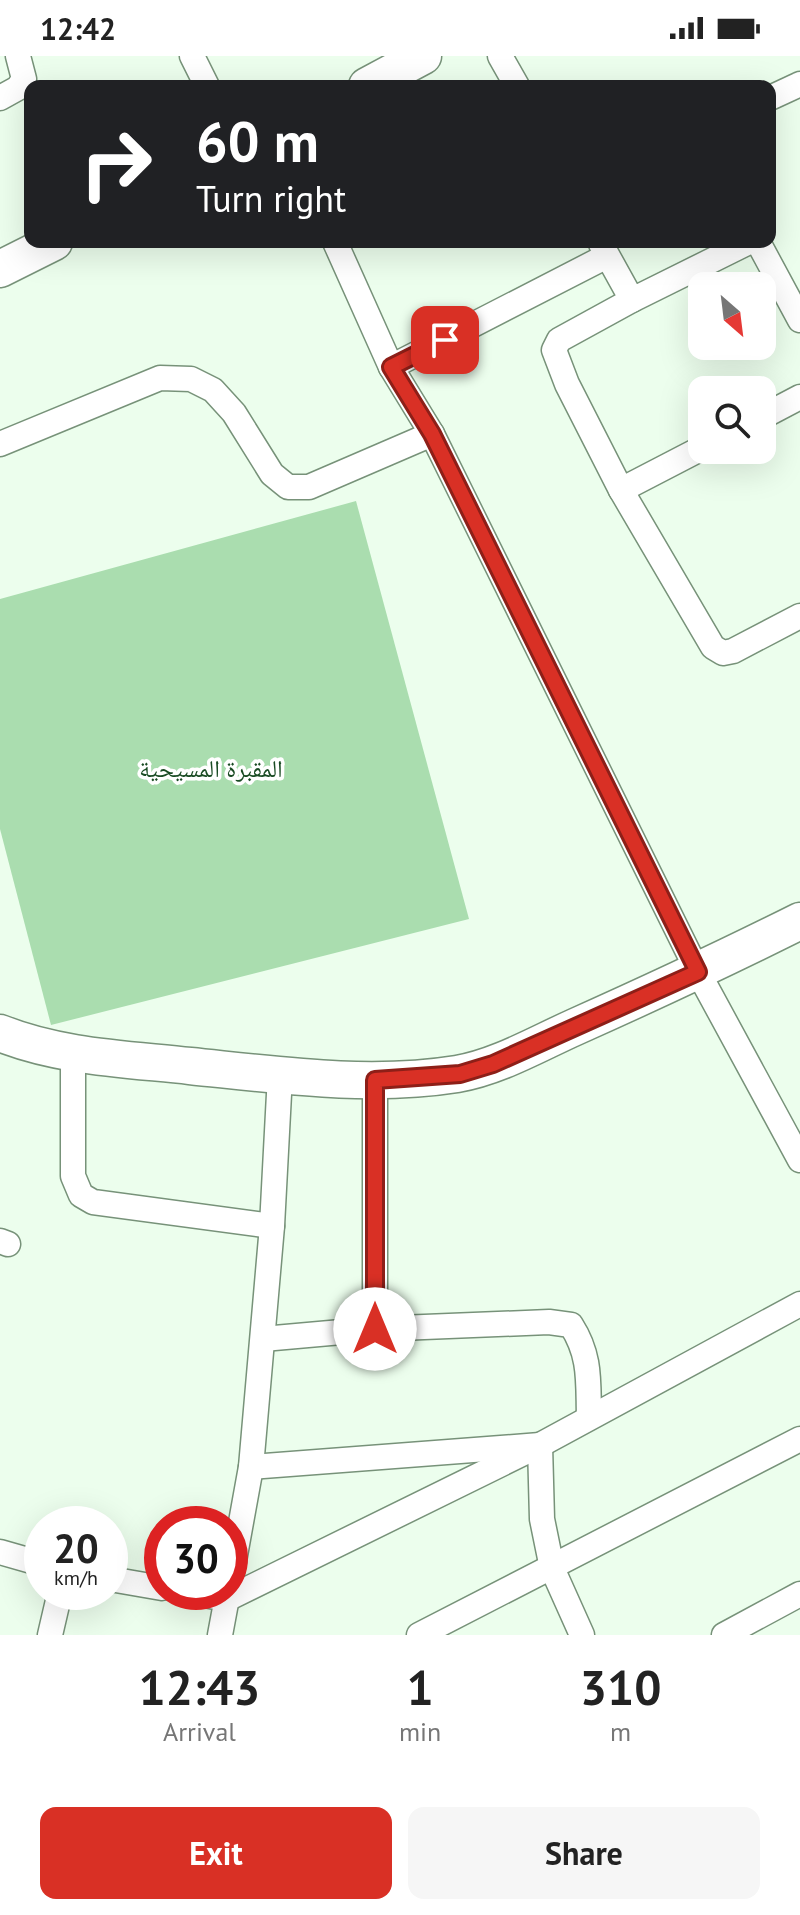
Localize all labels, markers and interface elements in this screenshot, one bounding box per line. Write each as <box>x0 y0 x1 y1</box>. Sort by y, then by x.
text: 12:42 <box>40 9 116 48</box>
text: 60 m <box>196 105 319 177</box>
icon: right <box>64 112 168 216</box>
text: Turn right <box>196 175 346 222</box>
north arrow <box>688 272 776 360</box>
map controls <box>688 272 776 464</box>
pin <box>411 306 479 374</box>
icon: arrive <box>423 318 467 362</box>
button: search <box>688 376 776 464</box>
park label: المقبرة المسيحية <box>139 753 283 784</box>
position arrow <box>333 1287 417 1371</box>
speed limit sign: 30 <box>144 1506 248 1610</box>
text: 20 <box>53 1522 99 1574</box>
text: km/h <box>54 1565 98 1591</box>
text: 12:43 <box>139 1656 260 1718</box>
text: 1 <box>406 1656 434 1718</box>
text: 310 <box>580 1656 661 1718</box>
text: Arrival <box>163 1715 236 1748</box>
text: min <box>399 1715 441 1748</box>
text: m <box>610 1715 631 1748</box>
button: Exit <box>40 1807 392 1899</box>
button: Share <box>408 1807 760 1899</box>

